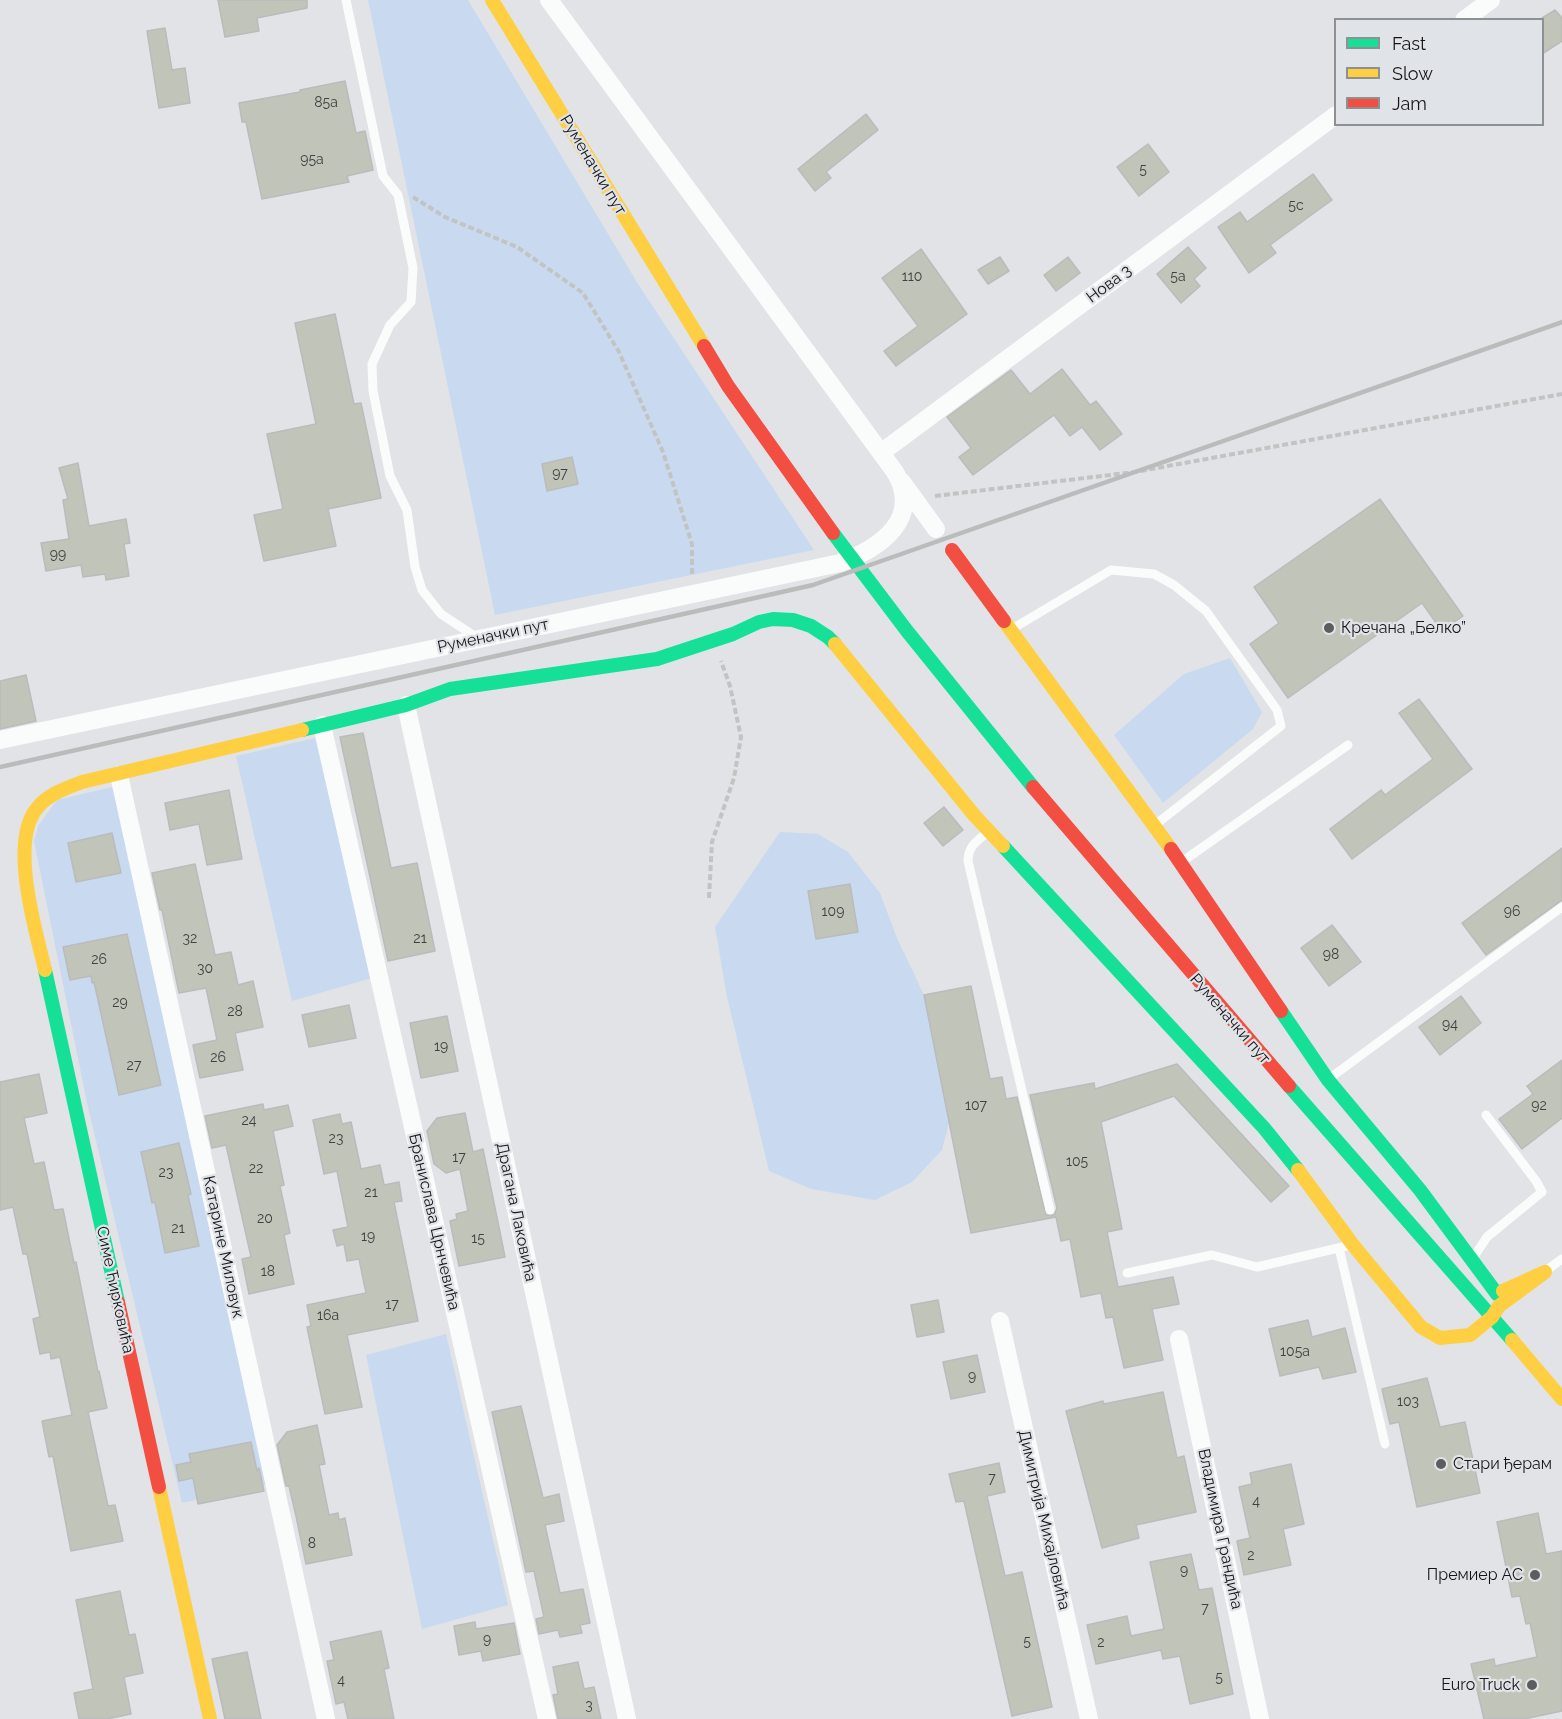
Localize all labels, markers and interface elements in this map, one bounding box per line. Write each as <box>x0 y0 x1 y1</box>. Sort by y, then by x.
legend <box>1334 18 1544 126</box>
text: Fast <box>1392 33 1426 54</box>
text: Slow <box>1392 63 1433 84</box>
text: Jam <box>1392 93 1427 114</box>
house number: 85a <box>314 95 338 111</box>
street label: Руменачки пут <box>556 112 630 218</box>
house number: 95a <box>300 152 324 168</box>
house number: 5 <box>1139 162 1147 178</box>
house number: 5c <box>1288 198 1304 214</box>
street label: Нова 3 <box>1083 261 1135 307</box>
house number: 110 <box>902 269 922 285</box>
house number: 5a <box>1170 269 1186 285</box>
house number: 97 <box>552 466 568 482</box>
house number: 99 <box>50 547 66 563</box>
street label: Руменачки пут <box>436 615 550 657</box>
place label: Кречана „Белко” <box>1341 618 1466 638</box>
marker: Кречана „Белко” <box>1322 621 1336 635</box>
house number: 109 <box>822 904 844 920</box>
house number: 96 <box>1504 904 1520 920</box>
house number: 32 <box>183 931 197 947</box>
house number: 21 <box>413 931 427 947</box>
house number: 98 <box>1323 947 1339 963</box>
house number: 26 <box>91 952 107 968</box>
house number: 30 <box>197 961 213 977</box>
street label: Руменачки пут <box>1186 970 1274 1068</box>
house number: 29 <box>112 995 128 1011</box>
house number: 28 <box>227 1004 243 1020</box>
house number: 94 <box>1442 1017 1458 1033</box>
house number: 19 <box>434 1039 448 1055</box>
house number: 26 <box>210 1050 226 1066</box>
house number: 27 <box>127 1058 141 1074</box>
house number: 107 <box>965 1098 987 1114</box>
house number: 92 <box>1531 1098 1547 1114</box>
house number: 24 <box>242 1113 256 1129</box>
house number: 23 <box>329 1131 343 1147</box>
street label: Бранислава Црнчевића <box>404 1132 464 1312</box>
street label: Драгана Лаковића <box>492 1141 540 1283</box>
house number: 17 <box>452 1150 466 1166</box>
house number: 105 <box>1066 1154 1088 1170</box>
house number: 22 <box>249 1161 263 1177</box>
house number: 23 <box>159 1165 173 1181</box>
street label: Катарине Миловук <box>199 1174 247 1320</box>
house number: 21 <box>364 1185 378 1201</box>
house number: 20 <box>257 1211 273 1227</box>
house number: 21 <box>171 1221 185 1237</box>
street label: Симе Ћирковића <box>92 1225 138 1355</box>
house number: 19 <box>361 1229 375 1245</box>
house number: 15 <box>471 1231 485 1247</box>
house number: 18 <box>261 1264 275 1280</box>
house number: 17 <box>385 1297 399 1313</box>
house number: 16a <box>317 1308 339 1324</box>
house number: 105a <box>1280 1344 1310 1360</box>
house number: 9 <box>968 1369 976 1385</box>
house number: 103 <box>1397 1394 1419 1410</box>
street label: Димитрија Михајловића <box>1014 1428 1074 1612</box>
street label: Владимира Грандића <box>1194 1447 1246 1611</box>
place label: Стари ђерам <box>1453 1454 1552 1474</box>
marker: Стари ђерам <box>1434 1457 1448 1471</box>
house number: 7 <box>988 1471 996 1487</box>
house number: 4 <box>1252 1494 1260 1510</box>
house number: 8 <box>308 1536 316 1552</box>
house number: 2 <box>1247 1548 1255 1564</box>
house number: 9 <box>1180 1563 1188 1579</box>
place label: Премиер АС <box>1427 1565 1523 1585</box>
marker: Премиер АС <box>1528 1568 1542 1582</box>
house number: 7 <box>1201 1601 1209 1617</box>
house number: 9 <box>483 1632 491 1648</box>
house number: 5 <box>1023 1634 1031 1650</box>
house number: 2 <box>1097 1635 1105 1651</box>
house number: 5 <box>1215 1670 1223 1686</box>
house number: 4 <box>337 1673 345 1689</box>
place label: Euro Truck <box>1441 1675 1520 1695</box>
marker: Euro Truck <box>1525 1678 1539 1692</box>
house number: 3 <box>585 1698 593 1714</box>

